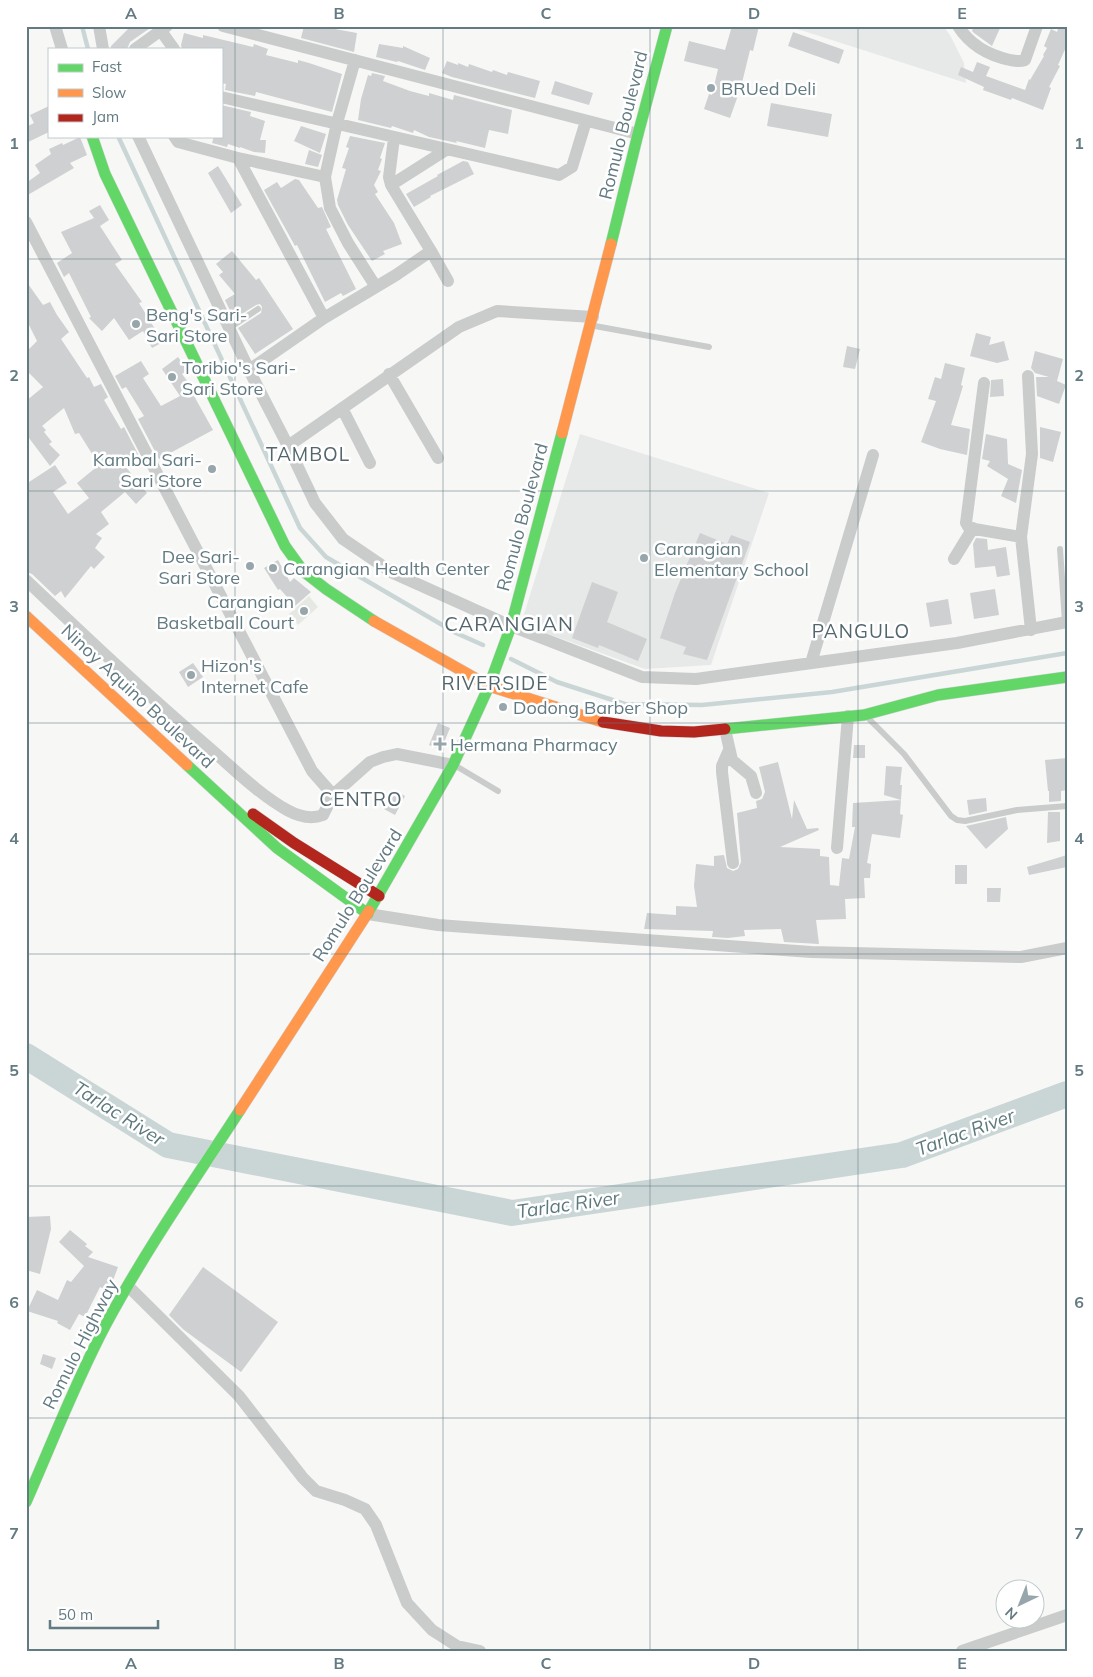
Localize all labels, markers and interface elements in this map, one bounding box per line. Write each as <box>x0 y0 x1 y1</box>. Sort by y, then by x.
text: A <box>125 3 137 23</box>
text: B <box>333 3 345 23</box>
text: C <box>541 3 552 23</box>
text: D <box>748 3 760 23</box>
text: E <box>957 3 967 23</box>
legend <box>48 48 222 138</box>
street label: Romulo Boulevard <box>593 48 653 202</box>
text: Fast <box>92 57 122 76</box>
place label: BRUed Deli <box>721 77 816 100</box>
marker: BRUed Deli <box>705 82 717 94</box>
text: Slow <box>92 83 126 102</box>
text: Jam <box>92 107 119 126</box>
text: 1 <box>9 133 19 153</box>
text: 1 <box>1074 133 1084 153</box>
place label: Beng's Sari- Sari Store <box>146 303 248 347</box>
marker: Beng's Sari- Sari Store <box>130 318 142 330</box>
place label: Toribio's Sari- Sari Store <box>182 356 296 400</box>
text: 2 <box>9 365 19 385</box>
text: 2 <box>1074 365 1084 385</box>
marker: Toribio's Sari- Sari Store <box>166 371 178 383</box>
street label: Romulo Boulevard <box>491 440 553 594</box>
district label: TAMBOL <box>266 442 350 466</box>
place label: Kambal Sari- Sari Store <box>93 448 202 492</box>
marker: Kambal Sari- Sari Store <box>206 463 218 475</box>
place label: Carangian Elementary School <box>654 537 809 581</box>
place label: Dee Sari- Sari Store <box>159 545 240 589</box>
marker: Carangian Elementary School <box>638 552 650 564</box>
place label: Carangian Health Center <box>283 557 490 580</box>
marker: Dee Sari- Sari Store <box>244 560 256 572</box>
marker: Carangian Health Center <box>267 562 279 574</box>
place label: Carangian Basketball Court <box>156 590 294 634</box>
text: 3 <box>9 596 19 616</box>
text: 3 <box>1074 596 1084 616</box>
marker: Carangian Basketball Court <box>298 605 310 617</box>
district label: CARANGIAN <box>444 611 574 636</box>
street label: Ninoy Aquino Boulevard <box>57 619 219 773</box>
district label: PANGULO <box>812 619 910 643</box>
place label: Hizon's Internet Cafe <box>201 654 309 698</box>
marker: Hizon's Internet Cafe <box>185 669 197 681</box>
district label: RIVERSIDE <box>442 671 548 695</box>
place label: Dodong Barber Shop <box>513 696 688 719</box>
marker: Dodong Barber Shop <box>497 701 509 713</box>
place label: Hermana Pharmacy <box>450 733 618 756</box>
marker: Hermana Pharmacy <box>434 738 446 750</box>
district label: CENTRO <box>319 787 403 811</box>
street label: Romulo Boulevard <box>307 824 407 966</box>
text: 4 <box>9 828 19 848</box>
text: 4 <box>1074 828 1084 848</box>
text: 5 <box>9 1060 19 1080</box>
text: 5 <box>1074 1060 1084 1080</box>
water label: Tarlac River <box>69 1075 170 1151</box>
water label: Tarlac River <box>912 1103 1019 1161</box>
water label: Tarlac River <box>515 1185 622 1223</box>
street label: Romulo Highway <box>37 1275 123 1413</box>
text: 6 <box>9 1292 19 1312</box>
text: 6 <box>1074 1292 1084 1312</box>
text: 7 <box>9 1523 19 1543</box>
text: 7 <box>1074 1523 1084 1543</box>
north arrow <box>996 1580 1046 1630</box>
scale bar <box>50 1597 158 1629</box>
text: N <box>1001 1603 1021 1624</box>
text: 50 m <box>58 1605 93 1624</box>
text: A <box>125 1653 137 1673</box>
text: B <box>333 1653 345 1673</box>
text: C <box>541 1653 552 1673</box>
text: D <box>748 1653 760 1673</box>
text: E <box>957 1653 967 1673</box>

